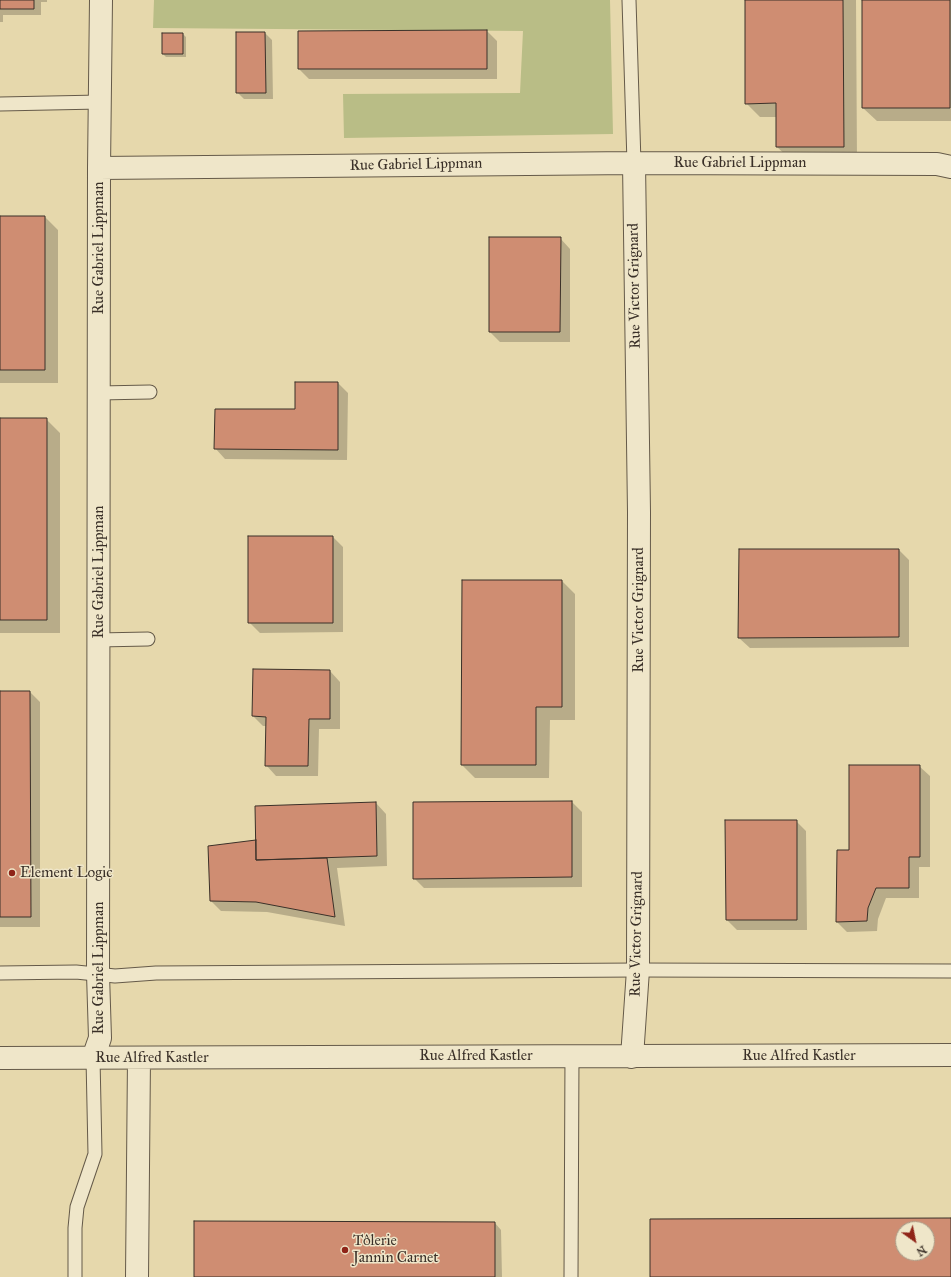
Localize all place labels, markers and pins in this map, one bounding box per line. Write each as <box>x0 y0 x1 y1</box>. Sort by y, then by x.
place label: Element Logic <box>20 864 113 882</box>
marker: Element Logic <box>7 868 17 878</box>
place label: Tôlerie Jannin Carnet <box>353 1232 439 1267</box>
marker: Tôlerie Jannin Carnet <box>340 1245 350 1255</box>

